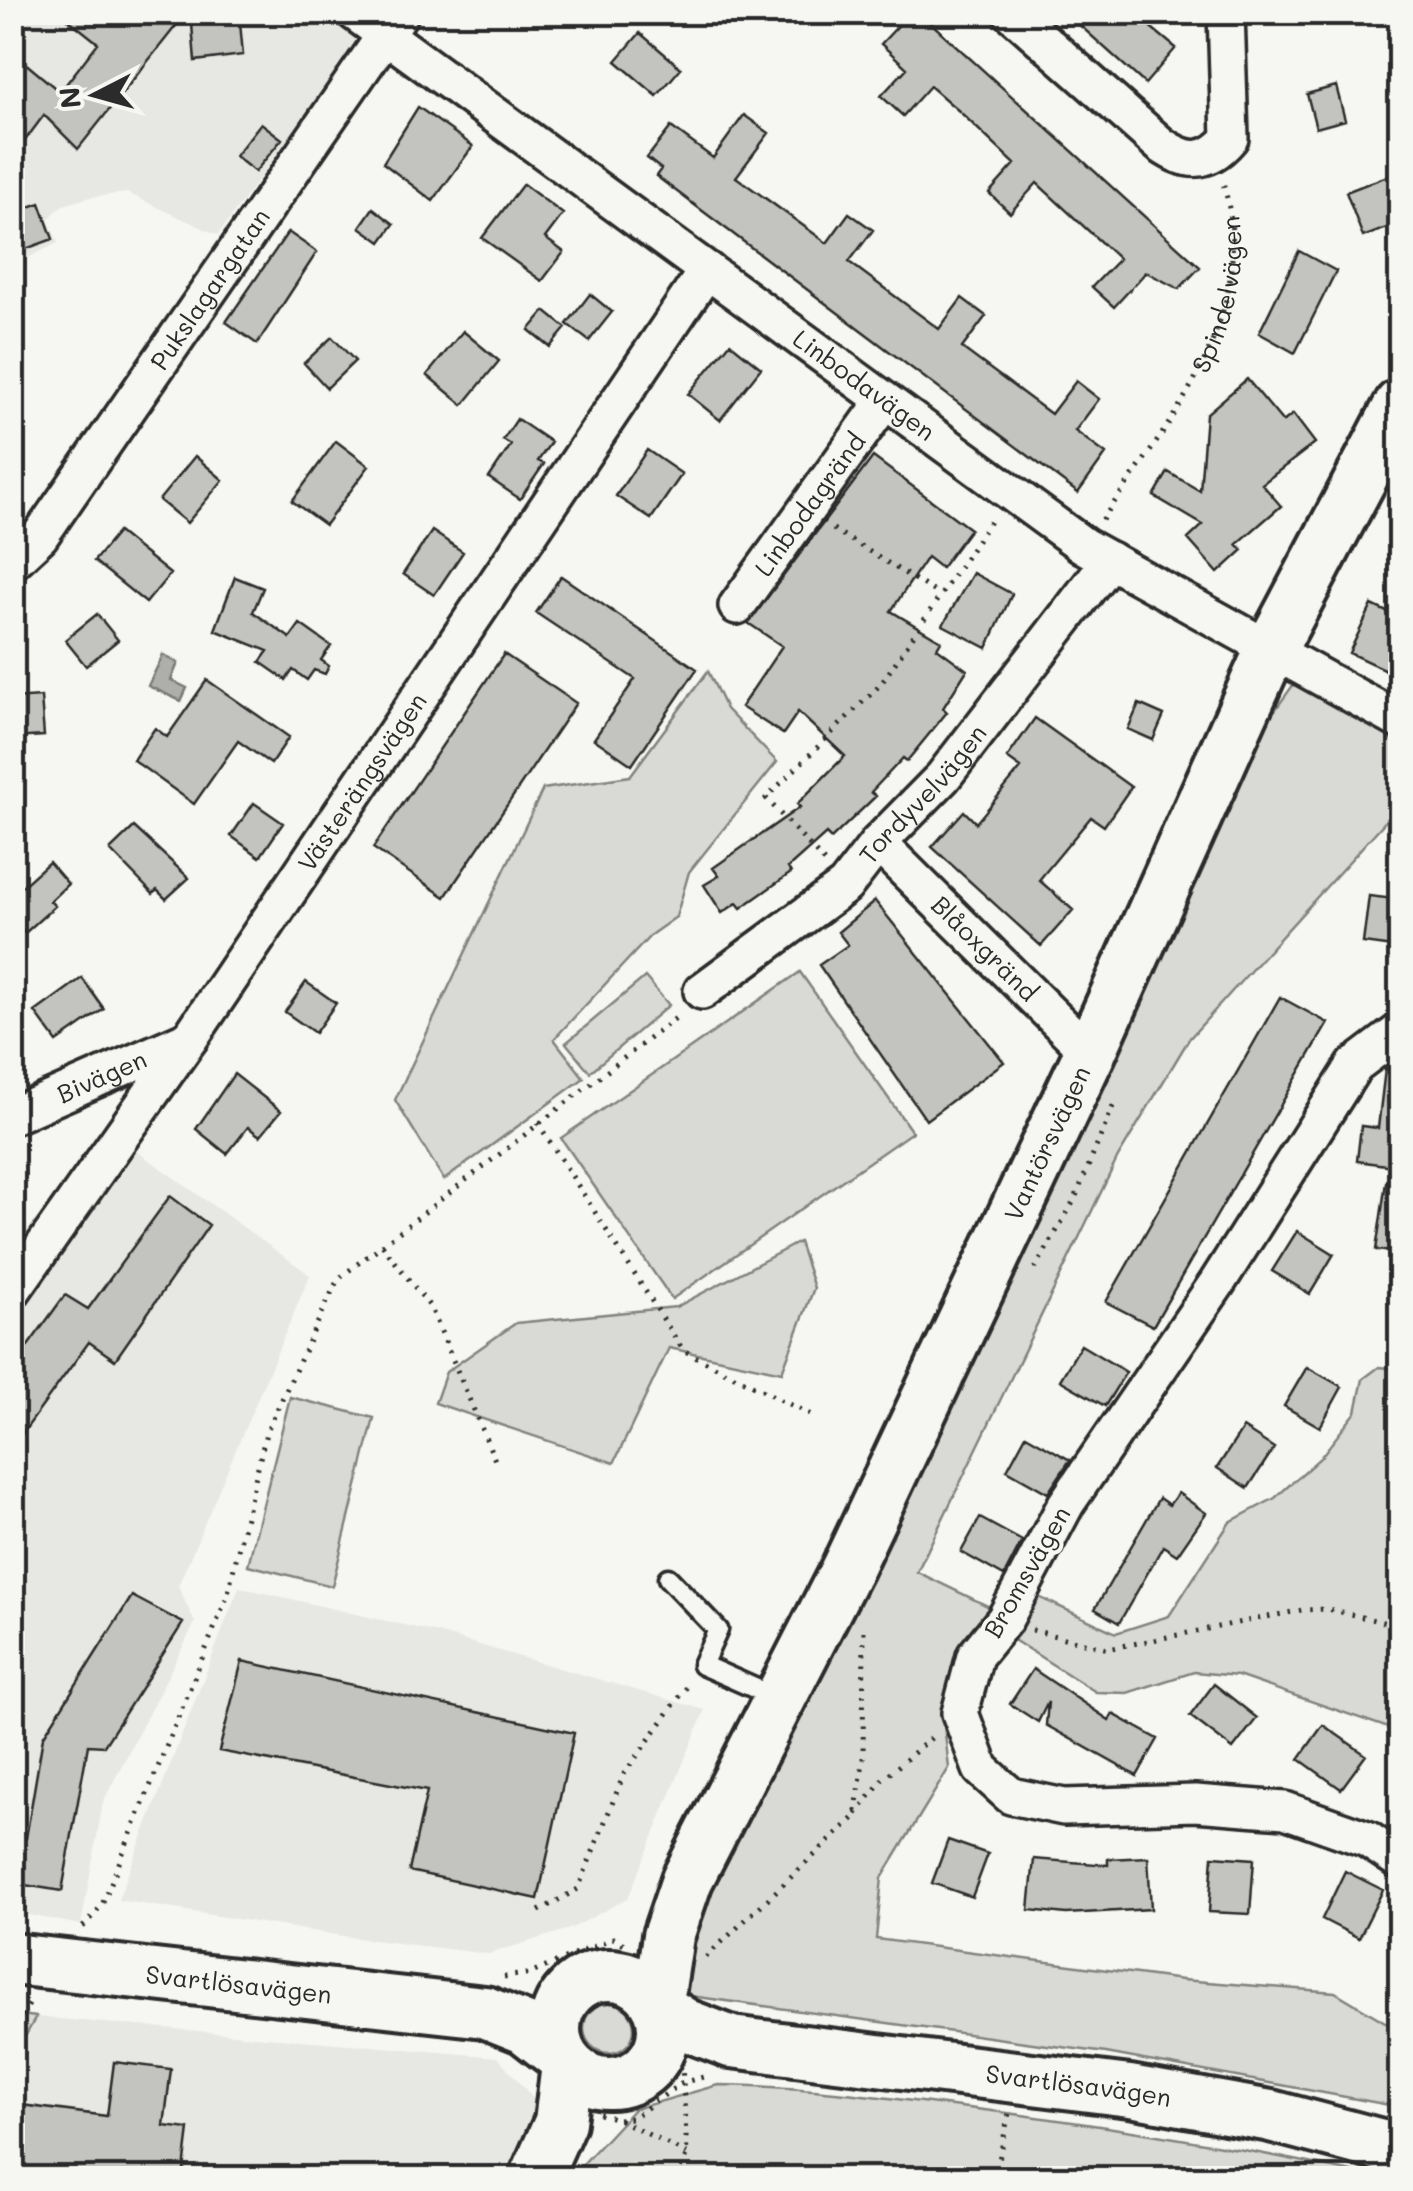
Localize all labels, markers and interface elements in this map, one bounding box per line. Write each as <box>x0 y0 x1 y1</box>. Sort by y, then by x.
north arrow <box>45 45 145 145</box>
text: N <box>50 85 88 110</box>
street label: Pukslagargatan <box>142 201 276 376</box>
street label: Spindelvägen <box>1184 215 1247 378</box>
street label: Linbodavägen <box>787 322 942 447</box>
street label: Linbodagränd <box>747 426 872 582</box>
street label: Västerängsvägen <box>290 686 433 877</box>
street label: Tordyvelvägen <box>851 717 993 870</box>
street label: Blåoxgränd <box>925 888 1045 1008</box>
street label: Bivägen <box>51 1042 151 1109</box>
street label: Vantörsvägen <box>996 1060 1097 1226</box>
street label: Bromsvägen <box>976 1500 1077 1643</box>
street label: Svartlösavägen <box>144 1957 333 2010</box>
street label: Svartlösavägen <box>984 2056 1174 2113</box>

